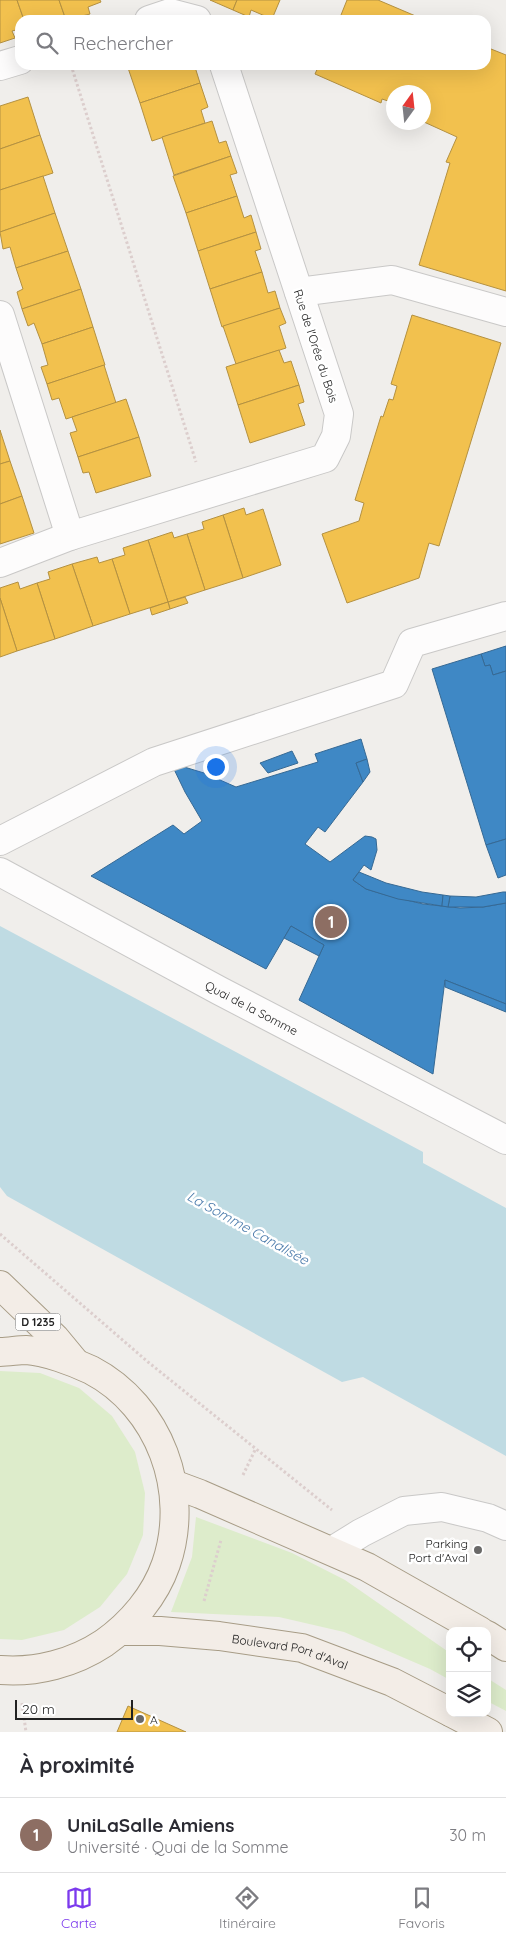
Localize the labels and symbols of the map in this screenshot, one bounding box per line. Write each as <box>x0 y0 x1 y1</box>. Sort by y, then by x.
north arrow <box>386 85 431 130</box>
street label: Rue de l'Orée du Bois <box>291 287 342 405</box>
your location <box>203 754 229 780</box>
pin: 1 <box>315 903 347 941</box>
street label: Quai de la Somme <box>203 977 301 1038</box>
water label: La Somme Canalisée <box>184 1187 313 1269</box>
road number: D 1235 <box>15 1314 60 1330</box>
place label: Parking Port d'Aval <box>408 1536 468 1565</box>
marker: Parking Port d'Aval <box>472 1544 484 1556</box>
street label: Boulevard Port d'Aval <box>231 1630 350 1672</box>
scale bar <box>15 1697 132 1720</box>
place label: A <box>150 1712 158 1727</box>
marker: A <box>134 1713 146 1725</box>

